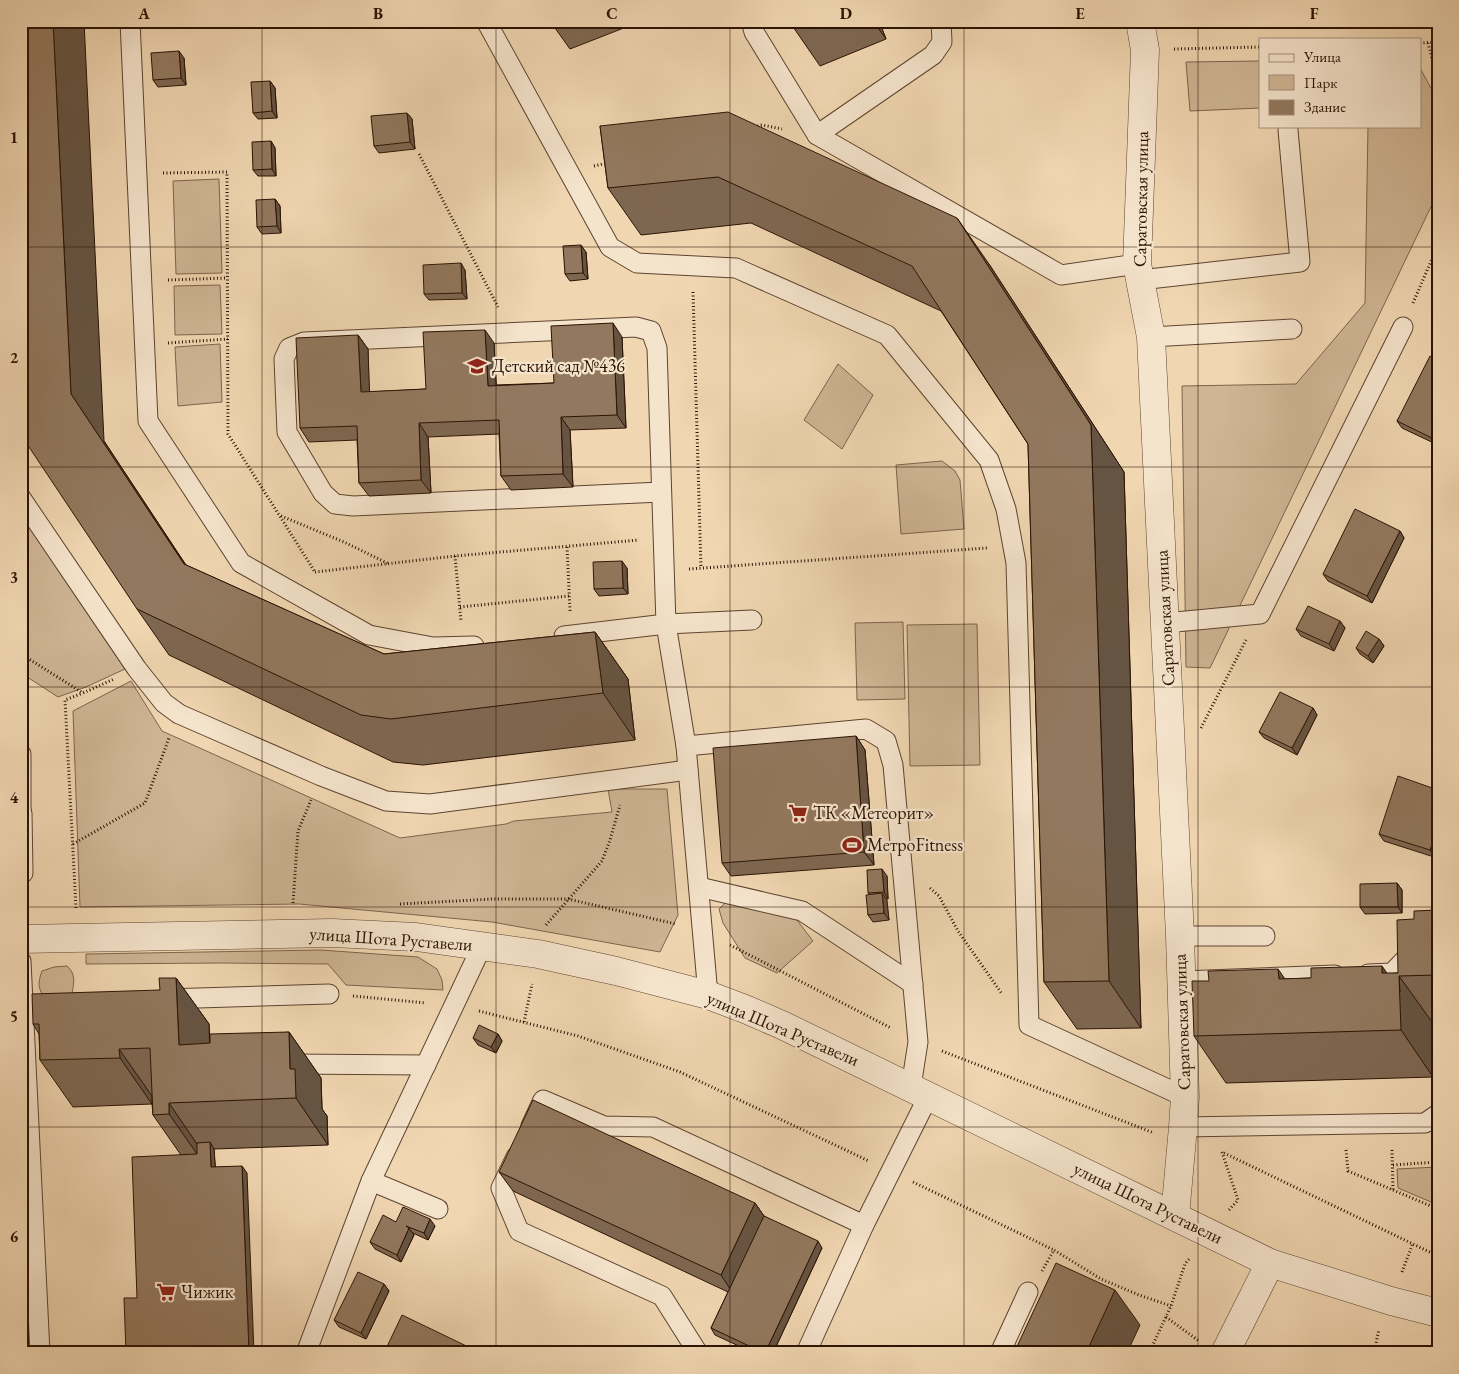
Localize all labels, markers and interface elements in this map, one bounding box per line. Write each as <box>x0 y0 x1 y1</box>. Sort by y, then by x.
text: A <box>137 3 150 24</box>
text: B <box>373 3 383 24</box>
text: C <box>606 3 618 24</box>
text: D <box>840 3 852 24</box>
text: E <box>1075 3 1085 24</box>
text: F <box>1310 3 1319 24</box>
legend <box>1259 38 1422 128</box>
text: Улица <box>1303 47 1341 66</box>
text: Парк <box>1304 73 1337 92</box>
text: Здание <box>1304 97 1346 116</box>
text: 1 <box>10 127 18 148</box>
street label: Саратовская улица <box>1128 130 1153 267</box>
text: 2 <box>10 347 19 368</box>
place label: Детский сад №436 <box>492 354 625 377</box>
school or university icon: Детский сад №436 <box>466 355 488 377</box>
street label: Саратовская улица <box>1149 549 1180 687</box>
text: 3 <box>10 567 18 588</box>
text: 4 <box>10 787 19 808</box>
place label: ТК «Метеорит» <box>813 801 934 824</box>
supermarket icon: ТК «Метеорит» <box>787 802 809 824</box>
place label: МетроFitness <box>867 833 963 856</box>
sports icon: МетроFitness <box>841 834 863 856</box>
street label: улица Шота Руставели <box>309 921 474 956</box>
street label: Саратовская улица <box>1168 953 1195 1091</box>
street label: улица Шота Руставели <box>704 986 863 1071</box>
text: 5 <box>10 1006 18 1027</box>
street label: улица Шота Руставели <box>1070 1156 1227 1249</box>
text: 6 <box>10 1226 19 1247</box>
place label: Чижик <box>181 1280 234 1303</box>
supermarket icon: Чижик <box>155 1281 177 1303</box>

